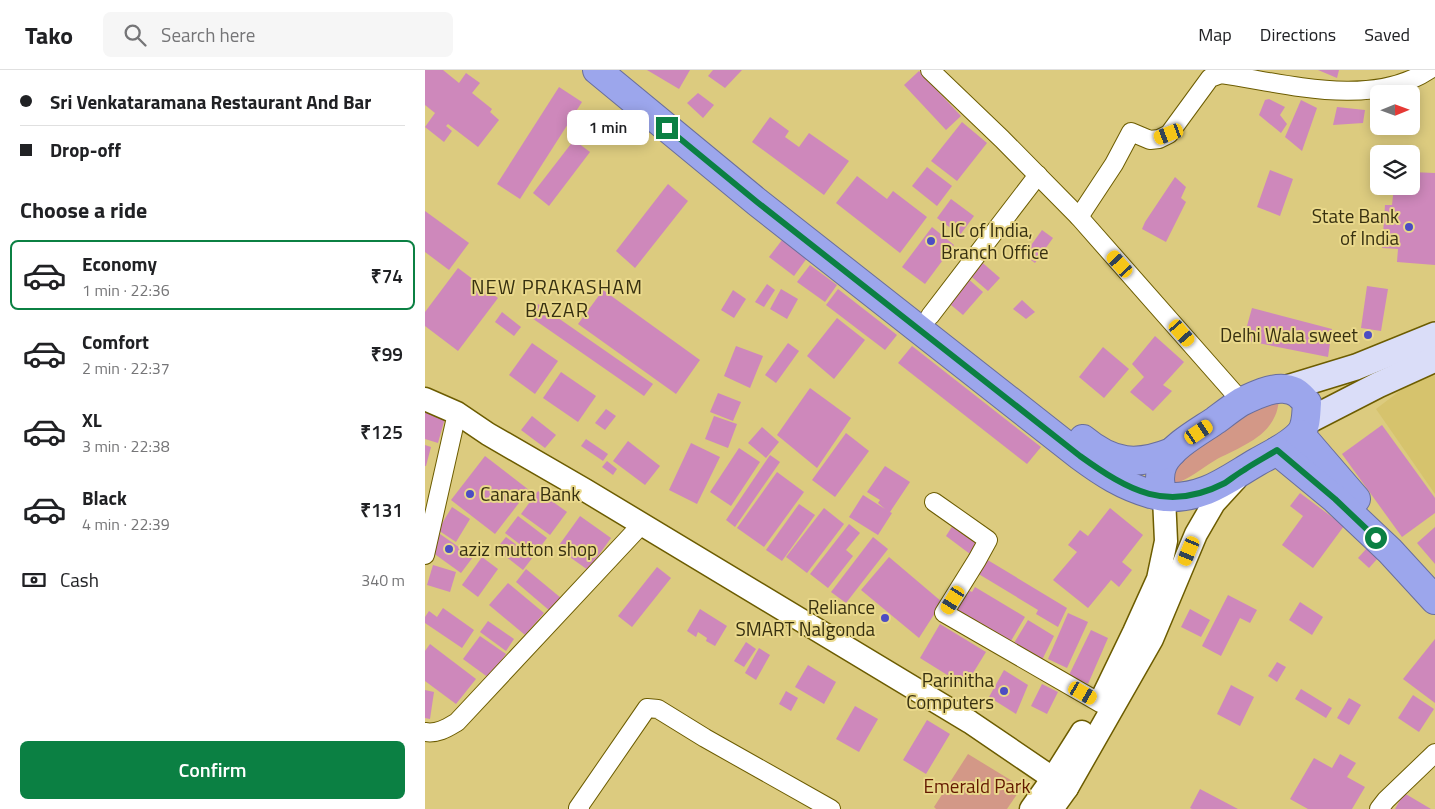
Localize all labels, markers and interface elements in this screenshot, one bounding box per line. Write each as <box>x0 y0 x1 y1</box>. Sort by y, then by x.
search box <box>103 12 453 57</box>
text: Tako <box>25 17 73 53</box>
text: Search here <box>161 20 255 49</box>
icon: search <box>121 21 149 49</box>
text: Map <box>1198 21 1232 48</box>
text: Directions <box>1260 21 1336 48</box>
text: Saved <box>1364 21 1410 48</box>
north arrow <box>1370 85 1420 135</box>
map controls <box>1370 85 1420 195</box>
text: Sri Venkataramana Restaurant And Bar <box>50 87 371 116</box>
callout: 1 min <box>567 110 649 146</box>
text: 1 min <box>589 115 627 139</box>
route end <box>656 117 678 139</box>
car <box>1152 122 1185 146</box>
text: Drop-off <box>50 135 121 164</box>
button: layers <box>1370 145 1420 195</box>
text: Choose a ride <box>20 193 147 227</box>
place label: State Bank of India <box>1312 201 1399 252</box>
place label: LIC of India, Branch Office <box>941 215 1049 266</box>
marker: State Bank of India <box>1403 221 1415 233</box>
marker: LIC of India, Branch Office <box>925 235 937 247</box>
car <box>1104 248 1135 280</box>
text: Economy <box>82 249 157 278</box>
icon: car <box>22 253 67 298</box>
text: ₹74 <box>371 261 403 290</box>
district label: NEW PRAKASHAM BAZAR <box>471 271 643 325</box>
text: 1 min · 22:36 <box>82 278 170 302</box>
car <box>1166 317 1197 349</box>
place label: Delhi Wala sweet <box>1220 320 1358 349</box>
text: Comfort <box>82 327 149 356</box>
marker: Delhi Wala sweet <box>1362 329 1374 341</box>
icon: car <box>22 331 67 376</box>
text: ₹99 <box>371 339 403 368</box>
text: 2 min · 22:37 <box>82 356 170 380</box>
text: XL <box>82 405 102 434</box>
icon: car <box>22 409 67 454</box>
text: ₹125 <box>360 417 403 446</box>
car <box>1182 417 1215 447</box>
text: 3 min · 22:38 <box>82 434 170 458</box>
place label: Canara Bank <box>480 479 580 508</box>
text: Black <box>82 483 127 512</box>
icon: car <box>22 487 67 532</box>
marker: Canara Bank <box>464 488 476 500</box>
text: ₹131 <box>360 495 403 524</box>
text: 4 min · 22:39 <box>82 512 170 536</box>
route start <box>1365 527 1387 549</box>
place label: aziz mutton shop <box>459 534 597 563</box>
car <box>1176 534 1201 568</box>
marker: aziz mutton shop <box>443 543 455 555</box>
text: Cash <box>60 565 99 594</box>
icon: cash <box>20 566 48 594</box>
text: 340 m <box>361 568 405 592</box>
car <box>938 583 967 617</box>
place label: Reliance SMART Nalgonda <box>735 592 875 643</box>
marker: Reliance SMART Nalgonda <box>879 612 891 624</box>
place label: Parinitha Computers <box>906 665 994 716</box>
car <box>1066 679 1099 707</box>
marker: Parinitha Computers <box>998 685 1010 697</box>
button: Confirm <box>20 741 405 799</box>
park label: Emerald Park <box>923 771 1031 800</box>

